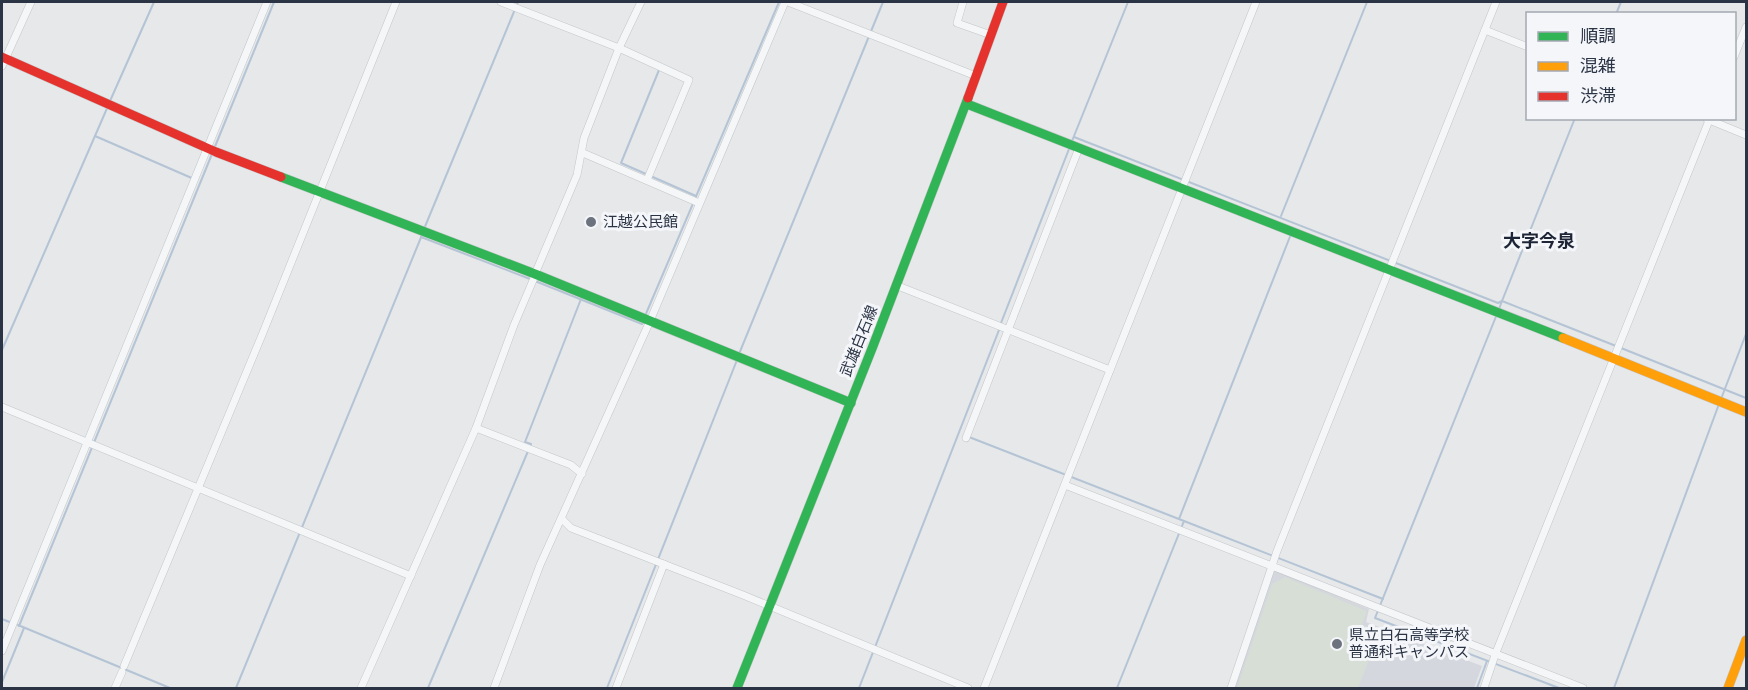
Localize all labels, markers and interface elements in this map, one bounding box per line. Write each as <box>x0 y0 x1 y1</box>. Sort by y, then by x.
legend <box>1526 12 1736 120</box>
text: 順調 <box>1580 25 1616 46</box>
text: 混雑 <box>1580 55 1616 76</box>
text: 渋滞 <box>1580 85 1616 106</box>
place label: 江越公民館 <box>603 212 678 231</box>
marker: 江越公民館 <box>584 215 598 229</box>
district label: 大字今泉 <box>1503 230 1575 251</box>
street label: 武雄白石線 <box>836 302 881 379</box>
place label: 県立白石高等学校 普通科キャンパス <box>1349 625 1469 661</box>
marker: 県立白石高等学校 普通科キャンパス <box>1330 637 1344 651</box>

